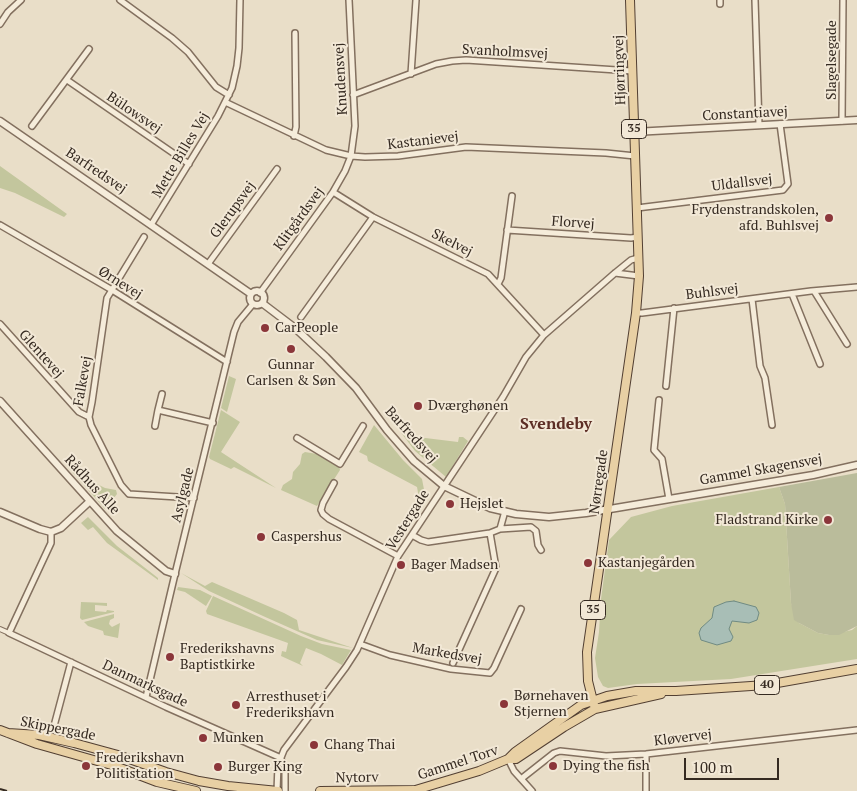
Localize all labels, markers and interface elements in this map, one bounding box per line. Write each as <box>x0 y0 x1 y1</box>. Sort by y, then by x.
street label: Slagelsegade <box>824 20 840 100</box>
street label: Hjørringvej <box>610 34 630 106</box>
street label: Svanholmsvej <box>462 41 548 63</box>
street label: Knudensvej <box>331 42 351 116</box>
street label: Bülowsvej <box>103 89 165 137</box>
street label: Constantiavej <box>702 103 788 125</box>
street label: Mette Billes Vej <box>149 109 213 201</box>
road number: 35 <box>622 120 646 138</box>
street label: Kastanievej <box>386 128 460 154</box>
street label: Barfredsvej <box>62 144 130 198</box>
street label: Uldallsvej <box>711 171 773 195</box>
street label: Glerupsvej <box>207 178 259 242</box>
street label: Klitgårdsvej <box>270 184 328 254</box>
place label: Frydenstrandskolen, afd. Buhlsvej <box>691 202 819 234</box>
marker: Frydenstrandskolen, afd. Buhlsvej <box>823 212 835 224</box>
street label: Florvej <box>551 213 595 233</box>
street label: Skelvej <box>429 226 475 260</box>
street label: Ørnevej <box>95 263 145 303</box>
street label: Buhlsvej <box>685 280 739 304</box>
place label: CarPeople <box>275 320 338 336</box>
marker: CarPeople <box>259 322 271 334</box>
street label: Glentevej <box>15 326 67 382</box>
marker: Gunnar Carlsen & Søn <box>285 343 297 355</box>
street label: Falkevej <box>70 355 96 407</box>
place label: Gunnar Carlsen & Søn <box>246 357 336 390</box>
place label: Dværghønen <box>428 398 508 414</box>
marker: Dværghønen <box>412 400 424 412</box>
street label: Barfredsvej <box>381 403 441 467</box>
district label: Svendeby <box>520 414 592 434</box>
street label: Nørregade <box>586 449 612 515</box>
street label: Gammel Skagensvej <box>698 451 824 489</box>
street label: Rådhus Alle <box>61 452 123 518</box>
street label: Asylgade <box>168 466 198 524</box>
street label: Vestergade <box>383 487 433 553</box>
place label: Hejslet <box>460 496 504 512</box>
marker: Hejslet <box>444 498 456 510</box>
place label: Fladstrand Kirke <box>715 512 818 528</box>
marker: Fladstrand Kirke <box>822 514 834 526</box>
place label: Caspershus <box>271 529 342 545</box>
marker: Caspershus <box>255 531 267 543</box>
place label: Kastanjegården <box>598 555 695 571</box>
place label: Bager Madsen <box>411 557 498 573</box>
marker: Kastanjegården <box>582 557 594 569</box>
marker: Bager Madsen <box>395 559 407 571</box>
road number: 35 <box>580 600 606 620</box>
street label: Markedsvej <box>411 640 483 668</box>
place label: Frederikshavns Baptistkirke <box>180 641 274 674</box>
marker: Frederikshavns Baptistkirke <box>164 651 176 663</box>
street label: Danmarksgade <box>100 657 190 711</box>
road number: 40 <box>754 676 780 694</box>
place label: Børnehaven Stjernen <box>514 688 589 720</box>
place label: Arresthuset i Frederikshavn <box>246 689 334 722</box>
marker: Børnehaven Stjernen <box>498 698 510 710</box>
marker: Arresthuset i Frederikshavn <box>230 699 242 711</box>
street label: Skippergade <box>19 713 97 745</box>
street label: Kløvervej <box>653 726 713 750</box>
place label: Munken <box>213 730 264 746</box>
marker: Munken <box>197 732 209 744</box>
place label: Chang Thai <box>324 737 396 753</box>
marker: Chang Thai <box>308 739 320 751</box>
street label: Gammel Torv <box>416 742 500 784</box>
scale bar <box>687 748 782 780</box>
place label: Frederikshavn Politistation <box>96 750 184 782</box>
text: 100 m <box>692 757 733 777</box>
place label: Dying the fish <box>563 758 650 774</box>
place label: Burger King <box>228 759 302 775</box>
marker: Frederikshavn Politistation <box>80 760 92 772</box>
marker: Dying the fish <box>547 760 559 772</box>
marker: Burger King <box>212 761 224 773</box>
street label: Nytorv <box>335 769 379 787</box>

